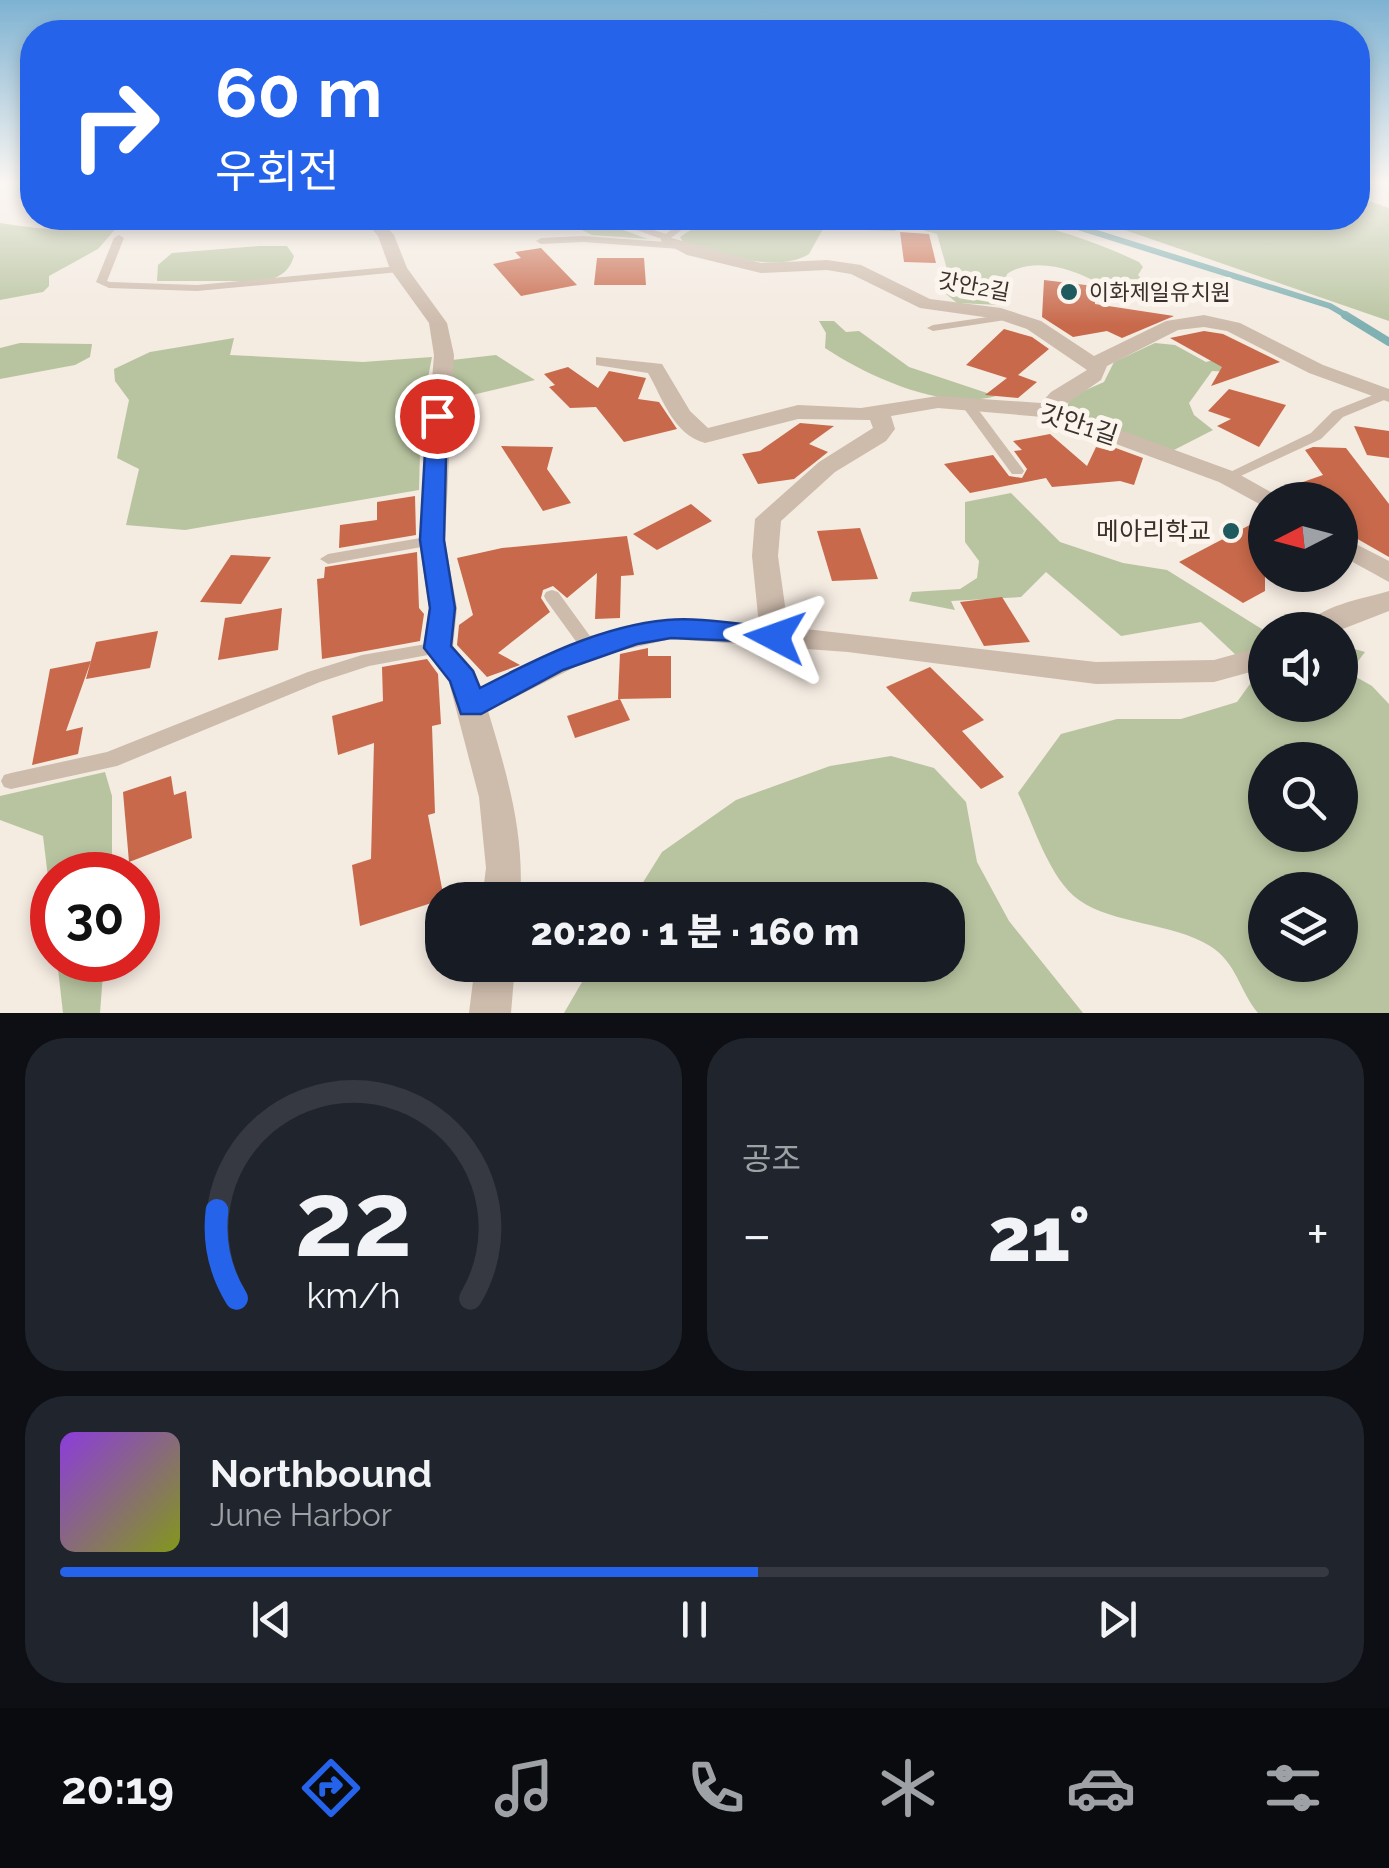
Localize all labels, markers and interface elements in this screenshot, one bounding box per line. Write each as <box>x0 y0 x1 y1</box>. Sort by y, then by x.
text: 60 m <box>215 51 382 133</box>
icon: right <box>50 60 180 190</box>
text: 우회전 <box>215 145 339 198</box>
street label: 갓안2길 <box>936 267 1012 305</box>
place label: 이화제일유치원 <box>1089 279 1231 305</box>
marker: 이화제일유치원 <box>1058 281 1080 303</box>
pin <box>395 374 480 459</box>
icon: arrive <box>410 389 465 444</box>
street label: 갓안1길 <box>1036 397 1122 451</box>
north arrow <box>1248 482 1358 592</box>
map controls <box>1248 482 1358 982</box>
place label: 메아리학교 <box>1096 516 1211 546</box>
marker: 메아리학교 <box>1220 520 1242 542</box>
position arrow <box>723 585 827 689</box>
button: sound <box>1248 612 1358 722</box>
button: search <box>1248 742 1358 852</box>
speed limit sign: 30 <box>30 852 160 982</box>
button: layers <box>1248 872 1358 982</box>
text: 20:20 · 1 분 · 160 m <box>531 909 859 954</box>
text: 공조 <box>742 1140 801 1177</box>
text: 22 <box>295 1158 412 1280</box>
text: 21° <box>988 1190 1090 1279</box>
text: − <box>742 1202 772 1267</box>
text: + <box>1306 1202 1329 1267</box>
text: km/h <box>306 1274 401 1316</box>
text: Northbound <box>210 1451 432 1496</box>
text: June Harbor <box>210 1496 392 1533</box>
icon: previous <box>244 1592 299 1647</box>
icon: pause <box>667 1592 722 1647</box>
icon: next <box>1090 1592 1145 1647</box>
icon: directions <box>296 1753 366 1823</box>
icon: music <box>489 1753 559 1823</box>
icon: phone <box>681 1753 751 1823</box>
icon: climate <box>873 1753 943 1823</box>
icon: car <box>1066 1753 1136 1823</box>
icon: filters <box>1258 1753 1328 1823</box>
text: 20:19 <box>61 1762 174 1815</box>

